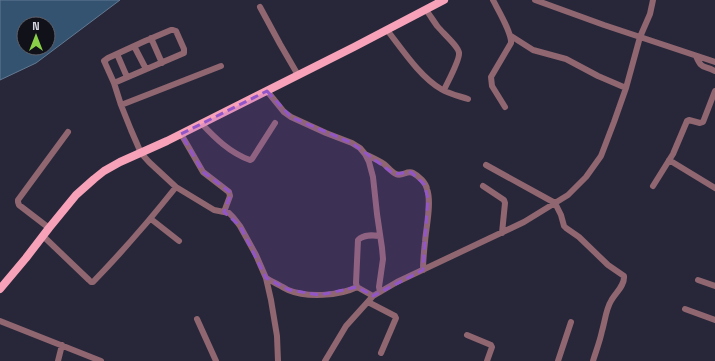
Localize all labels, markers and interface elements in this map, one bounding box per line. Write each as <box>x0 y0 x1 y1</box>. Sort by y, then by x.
north arrow <box>16 16 56 56</box>
text: N <box>32 19 40 33</box>

